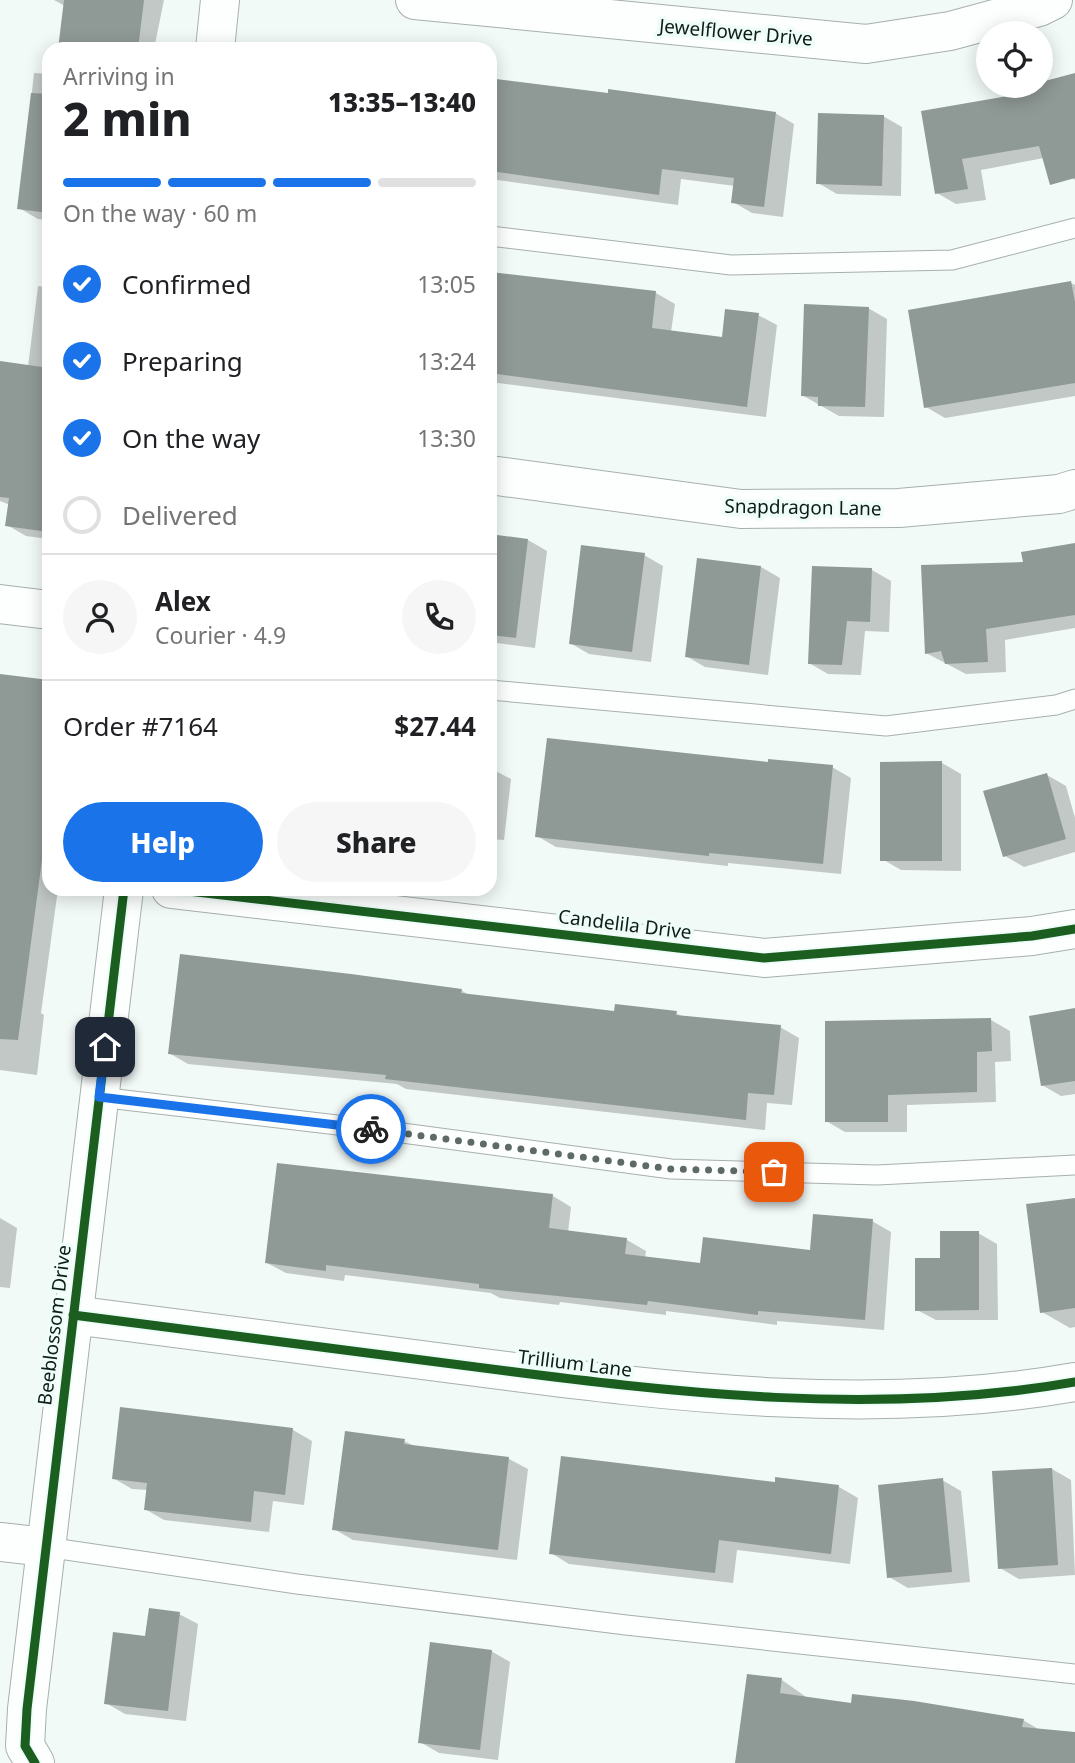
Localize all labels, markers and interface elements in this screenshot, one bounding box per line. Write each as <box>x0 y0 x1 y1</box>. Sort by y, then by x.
street label: Jewelflower Drive <box>656 12 814 52</box>
map controls <box>976 21 1053 98</box>
button: locate <box>976 21 1053 98</box>
text: Arriving in <box>63 60 175 92</box>
text: 13:35–13:40 <box>328 84 476 120</box>
text: 2 min <box>63 87 192 149</box>
text: On the way · 60 m <box>63 197 257 229</box>
icon: check <box>63 265 101 303</box>
text: Confirmed <box>122 266 252 302</box>
text: 13:05 <box>417 268 476 300</box>
icon: check <box>63 342 101 380</box>
text: Preparing <box>122 343 243 379</box>
text: 13:24 <box>417 345 476 377</box>
icon: check <box>63 419 101 457</box>
text: On the way <box>122 420 260 456</box>
text: 13:30 <box>417 422 476 454</box>
street label: Snapdragon Lane <box>724 493 882 521</box>
text: Delivered <box>122 497 238 533</box>
button: person <box>63 580 137 654</box>
button: phone <box>402 580 476 654</box>
text: Alex <box>155 583 211 619</box>
text: Courier · 4.9 <box>155 619 286 651</box>
text: Order #7164 <box>63 708 218 744</box>
text: $27.44 <box>394 708 476 744</box>
button: Help <box>63 802 263 882</box>
button: Share <box>277 802 476 882</box>
street label: Candelila Drive <box>557 903 693 945</box>
pin <box>75 1017 135 1077</box>
icon: home <box>86 1028 124 1066</box>
courier <box>336 1094 406 1164</box>
icon: bike <box>352 1110 390 1148</box>
pin <box>744 1142 804 1202</box>
icon: bag <box>755 1153 793 1191</box>
street label: Beeblossom Drive <box>31 1243 77 1407</box>
street label: Trillium Lane <box>517 1343 633 1383</box>

